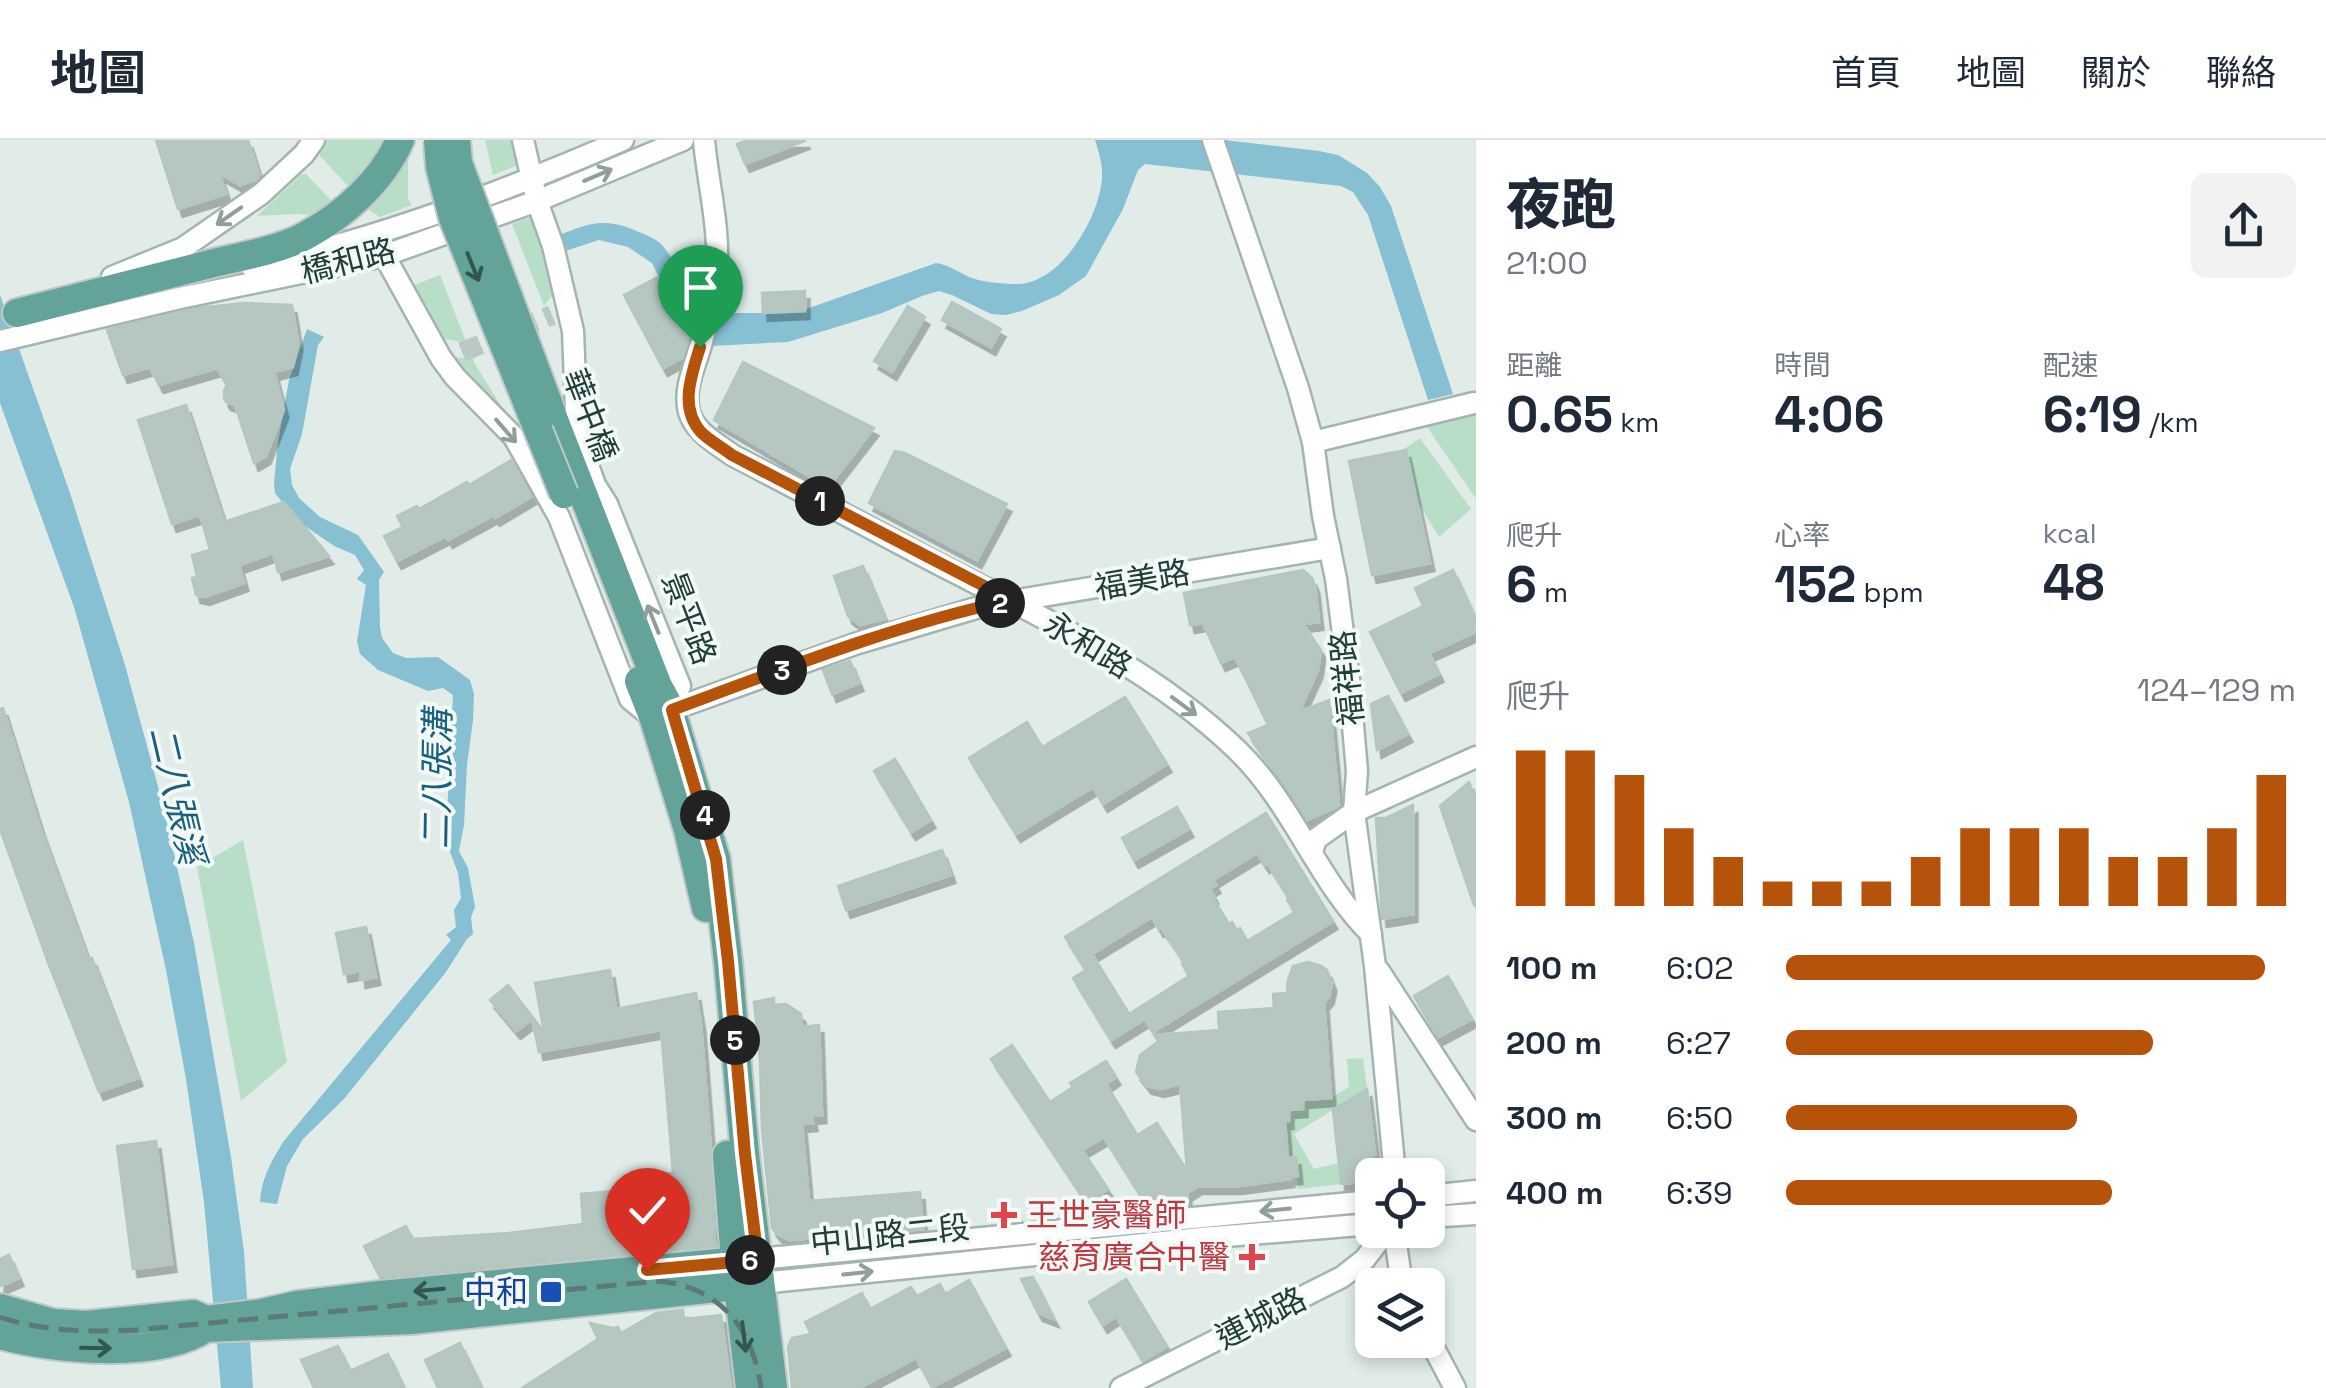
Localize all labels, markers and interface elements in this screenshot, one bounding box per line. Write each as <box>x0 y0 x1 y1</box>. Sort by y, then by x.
text: 地圖 <box>50 43 146 104</box>
text: 首頁 <box>1831 51 1901 95</box>
text: 地圖 <box>1956 51 2026 95</box>
text: 關於 <box>2081 51 2151 95</box>
text: 聯絡 <box>2206 51 2276 95</box>
one-way arrow <box>582 165 613 183</box>
text: 夜跑 <box>1506 170 1616 240</box>
button: share <box>2191 173 2296 278</box>
one-way arrow <box>216 205 243 226</box>
street label: 橋和路 <box>297 230 399 292</box>
text: 21:00 <box>1506 243 1588 283</box>
pin <box>658 245 743 348</box>
one-way arrow <box>466 251 484 282</box>
icon: arrive <box>673 260 728 315</box>
text: 距離 <box>1506 347 1562 383</box>
text: 時間 <box>1774 347 1830 383</box>
text: 配速 <box>2043 347 2099 383</box>
street label: 華中橋 <box>554 363 626 467</box>
text: 0.65 <box>1506 383 1613 447</box>
text: 4:06 <box>1774 383 1884 447</box>
text: 6:19 <box>2043 383 2142 447</box>
text: km <box>1613 404 1659 440</box>
text: /km <box>2142 404 2199 440</box>
one-way arrow <box>494 417 516 443</box>
pin: 1 <box>795 476 845 526</box>
text: 1 <box>814 483 826 519</box>
text: kcal <box>2043 515 2097 551</box>
text: 爬升 <box>1506 517 1562 553</box>
text: 心率 <box>1774 517 1830 553</box>
text: 48 <box>2043 551 2104 615</box>
street label: 福美路 <box>1091 552 1193 608</box>
text: 6 <box>1506 553 1537 617</box>
text: 152 <box>1774 553 1856 617</box>
street label: 景平路 <box>653 566 725 670</box>
text: m <box>1537 574 1568 610</box>
text: bpm <box>1856 574 1924 610</box>
pin: 2 <box>975 578 1025 628</box>
text: 2 <box>992 585 1008 621</box>
street label: 永和路 <box>1037 603 1139 687</box>
one-way arrow <box>643 605 661 635</box>
street label: 福祥路 <box>1322 628 1372 728</box>
pin: 3 <box>757 645 807 695</box>
text: 3 <box>773 652 791 688</box>
text: 124–129 m <box>2137 670 2296 710</box>
text: 爬升 <box>1506 676 1570 716</box>
one-way arrow <box>1170 695 1197 716</box>
water label: 二八張溝 <box>414 704 460 849</box>
water label: 二八張溪 <box>140 722 215 873</box>
pin: 4 <box>680 790 730 840</box>
text: 4 <box>696 797 714 833</box>
text: 100 m <box>1506 948 1597 988</box>
text: 6:02 <box>1666 948 1734 988</box>
pin: 5 <box>710 1015 760 1065</box>
text: 5 <box>727 1022 743 1058</box>
text: 200 m <box>1506 1023 1602 1063</box>
text: 6:27 <box>1666 1023 1731 1063</box>
text: 300 m <box>1506 1098 1602 1138</box>
text: 6:50 <box>1666 1098 1733 1138</box>
map controls <box>1355 1158 1445 1358</box>
button: locate <box>1355 1158 1445 1248</box>
pin <box>605 1168 690 1271</box>
text: 400 m <box>1506 1173 1603 1213</box>
text: 6:39 <box>1666 1173 1733 1213</box>
icon: check <box>620 1183 675 1238</box>
place label: 王世豪醫師 <box>1026 1195 1186 1235</box>
one-way arrow <box>1260 1201 1292 1220</box>
marker: 王世豪醫師 <box>991 1202 1017 1228</box>
street label: 中山路二段 <box>808 1207 972 1263</box>
pin: 6 <box>725 1235 775 1285</box>
place label: 慈育廣合中醫 <box>1038 1237 1230 1277</box>
text: 6 <box>741 1242 759 1278</box>
marker: 慈育廣合中醫 <box>1239 1244 1265 1270</box>
one-way arrow <box>842 1264 874 1283</box>
button: layers <box>1355 1268 1445 1358</box>
place label: 中和 <box>464 1272 528 1312</box>
street label: 連城路 <box>1209 1278 1313 1358</box>
marker: 中和 <box>538 1279 564 1305</box>
one-way arrow <box>413 1281 446 1300</box>
one-way arrow <box>735 1320 754 1352</box>
one-way arrow <box>80 1338 112 1358</box>

